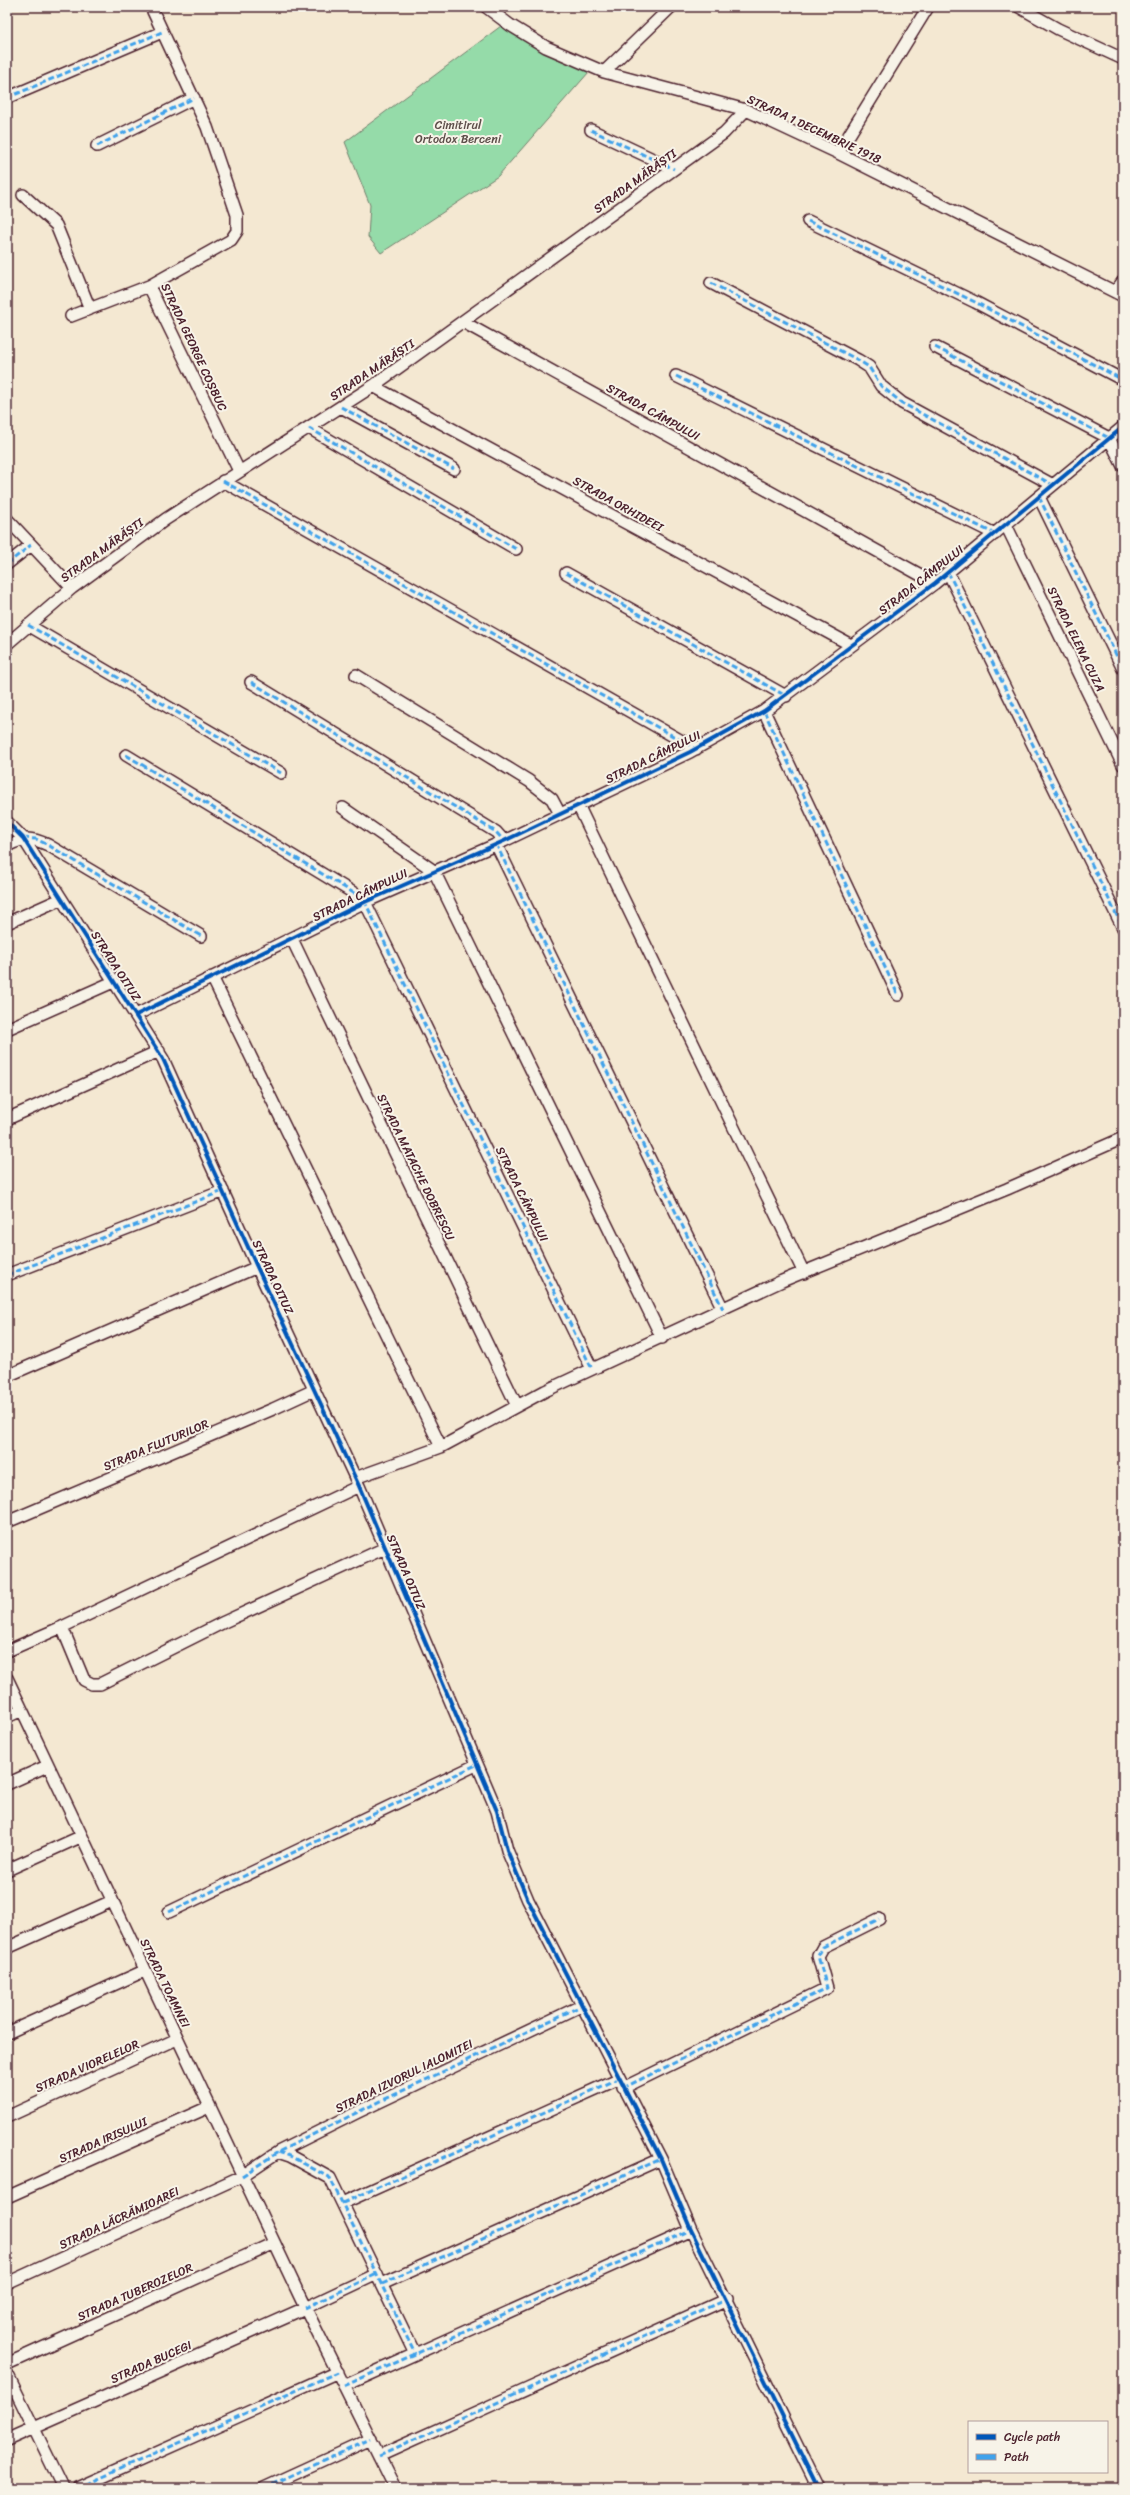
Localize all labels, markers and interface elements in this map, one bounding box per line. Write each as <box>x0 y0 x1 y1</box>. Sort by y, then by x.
street label: STRADA 1 DECEMBRIE 1918 <box>743 88 885 170</box>
park label: Cimitirul Ortodox Berceni <box>415 114 502 150</box>
street label: STRADA MĂRĂȘTI <box>588 142 683 219</box>
street label: STRADA GEORGE COȘBUC <box>155 279 234 415</box>
street label: STRADA MĂRĂȘTI <box>325 332 420 407</box>
street label: STRADA CÂMPULUI <box>602 377 704 447</box>
street label: STRADA ORHIDEEI <box>569 470 668 539</box>
street label: STRADA MĂRĂȘTI <box>55 511 150 588</box>
street label: STRADA CÂMPULUI <box>873 539 969 621</box>
street label: STRADA ELENA CUZA <box>1041 582 1111 696</box>
street label: STRADA CÂMPULUI <box>601 724 705 790</box>
street label: STRADA CÂMPULUI <box>308 862 412 928</box>
street label: STRADA OITUZ <box>85 926 147 1006</box>
street label: STRADA MATACHE DOBRESCU <box>371 1090 461 1245</box>
street label: STRADA CÂMPULUI <box>489 1142 555 1246</box>
street label: STRADA OITUZ <box>246 1236 300 1318</box>
street label: STRADA FLUTURILOR <box>100 1413 213 1477</box>
street label: STRADA OITUZ <box>380 1531 432 1614</box>
street label: STRADA TOAMNEI <box>134 1934 196 2032</box>
street label: STRADA VIORELELOR <box>31 2033 143 2099</box>
street label: STRADA IZVORUL IALOMITEI <box>331 2033 477 2119</box>
street label: STRADA IRISULUI <box>55 2110 152 2169</box>
street label: STRADA LĂCRĂMIOAREI <box>55 2180 183 2256</box>
street label: STRADA TUBEROZELOR <box>74 2256 197 2327</box>
street label: STRADA BUCEGI <box>107 2334 196 2390</box>
legend <box>968 2421 1108 2473</box>
text: Cycle path <box>1004 2426 1060 2448</box>
text: Path <box>1004 2446 1029 2468</box>

